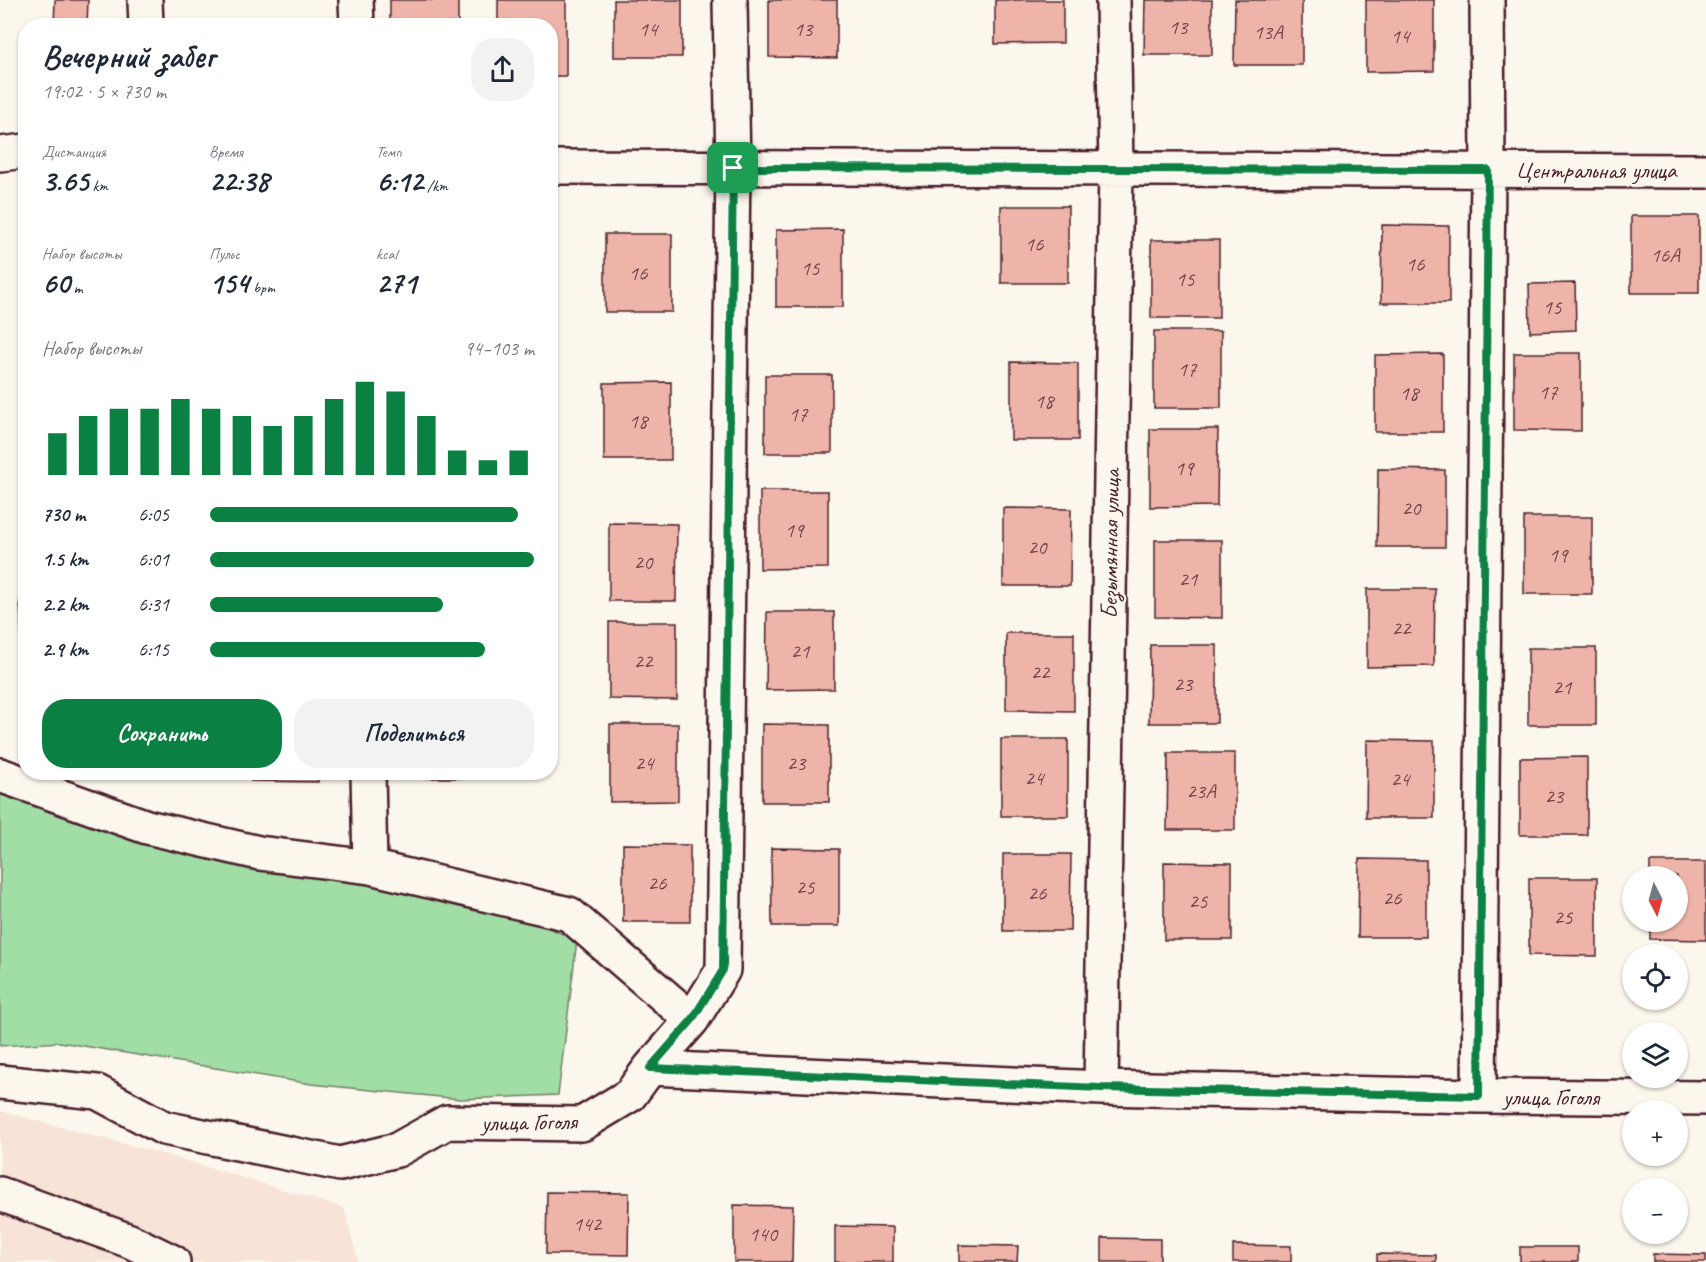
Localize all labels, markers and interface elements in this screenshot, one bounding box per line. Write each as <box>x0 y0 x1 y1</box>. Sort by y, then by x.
house number: 13 <box>1169 14 1189 40</box>
house number: 14 <box>639 16 660 42</box>
house number: 13 <box>794 16 814 42</box>
house number: 13А <box>1253 19 1284 45</box>
house number: 14 <box>1391 23 1412 49</box>
text: Вечерний забег <box>42 35 215 77</box>
button: share <box>471 38 534 101</box>
text: 19:02 · 5 × 730 m <box>42 79 166 104</box>
text: Дистанция <box>42 142 106 162</box>
text: Время <box>209 142 243 162</box>
text: Темп <box>376 142 402 162</box>
pin <box>707 142 758 193</box>
icon: arrive <box>716 151 749 184</box>
street label: Центральная улица <box>1516 155 1678 185</box>
text: 3.65 <box>42 162 89 200</box>
text: 22:38 <box>209 162 269 200</box>
text: 6:12 <box>376 162 423 200</box>
text: km <box>89 176 108 196</box>
text: /km <box>423 176 448 196</box>
house number: 16 <box>1025 231 1044 257</box>
house number: 16А <box>1650 242 1681 268</box>
text: Набор высоты <box>42 244 121 264</box>
text: Пульс <box>209 244 240 264</box>
text: kcal <box>376 244 397 264</box>
house number: 16 <box>1406 251 1425 277</box>
house number: 15 <box>801 255 821 281</box>
house number: 16 <box>629 260 648 286</box>
text: 60 <box>42 264 70 302</box>
text: 154 <box>209 264 249 302</box>
text: 271 <box>376 264 416 302</box>
house number: 15 <box>1176 266 1196 292</box>
text: m <box>70 278 82 298</box>
text: bpm <box>249 278 275 298</box>
house number: 15 <box>1543 294 1563 320</box>
text: Набор высоты <box>42 336 141 361</box>
text: 94–103 m <box>464 336 534 361</box>
house number: 17 <box>1178 356 1198 382</box>
house number: 17 <box>1539 379 1559 405</box>
house number: 18 <box>1400 380 1421 406</box>
house number: 18 <box>1035 388 1056 414</box>
house number: 17 <box>789 401 809 427</box>
house number: 18 <box>629 408 650 434</box>
house number: 19 <box>1175 455 1195 481</box>
street label: Безымянная улица <box>1094 467 1127 619</box>
house number: 20 <box>1402 495 1422 521</box>
text: 730 m <box>42 502 85 527</box>
text: 6:05 <box>138 502 169 527</box>
house number: 19 <box>785 517 805 543</box>
house number: 20 <box>1028 534 1048 560</box>
house number: 19 <box>1549 542 1569 568</box>
text: 1.5 km <box>42 547 88 572</box>
text: 6:01 <box>138 547 169 572</box>
house number: 20 <box>634 549 654 575</box>
house number: 21 <box>1179 566 1199 592</box>
text: 2.2 km <box>42 592 89 617</box>
text: 6:31 <box>138 592 169 617</box>
house number: 22 <box>1392 615 1412 641</box>
text: 2.9 km <box>42 637 88 662</box>
text: 6:15 <box>138 637 169 662</box>
house number: 21 <box>791 638 811 664</box>
house number: 22 <box>634 648 654 674</box>
house number: 22 <box>1031 659 1051 685</box>
house number: 23 <box>1174 671 1194 697</box>
house number: 21 <box>1553 674 1573 700</box>
button: Сохранить <box>42 699 282 768</box>
button: Поделиться <box>294 699 534 768</box>
house number: 24 <box>635 750 656 776</box>
house number: 23 <box>787 750 807 776</box>
house number: 24 <box>1025 765 1046 791</box>
house number: 24 <box>1391 766 1412 792</box>
house number: 23А <box>1186 778 1217 804</box>
house number: 23 <box>1545 783 1565 809</box>
north arrow <box>1622 866 1688 932</box>
map controls <box>1622 866 1688 1244</box>
house number: 26 <box>648 870 667 896</box>
house number: 25 <box>796 874 816 900</box>
house number: 26 <box>1028 880 1047 906</box>
house number: 26 <box>1383 885 1402 911</box>
house number: 25 <box>1189 888 1209 914</box>
house number: 25 <box>1554 904 1574 930</box>
button: locate <box>1622 944 1688 1010</box>
button: layers <box>1622 1022 1688 1088</box>
street label: улица Гоголя <box>1501 1082 1601 1112</box>
button: + <box>1622 1100 1688 1166</box>
street label: улица Гоголя <box>479 1106 579 1138</box>
button: − <box>1622 1178 1688 1244</box>
house number: 142 <box>573 1211 603 1237</box>
house number: 140 <box>749 1221 779 1247</box>

